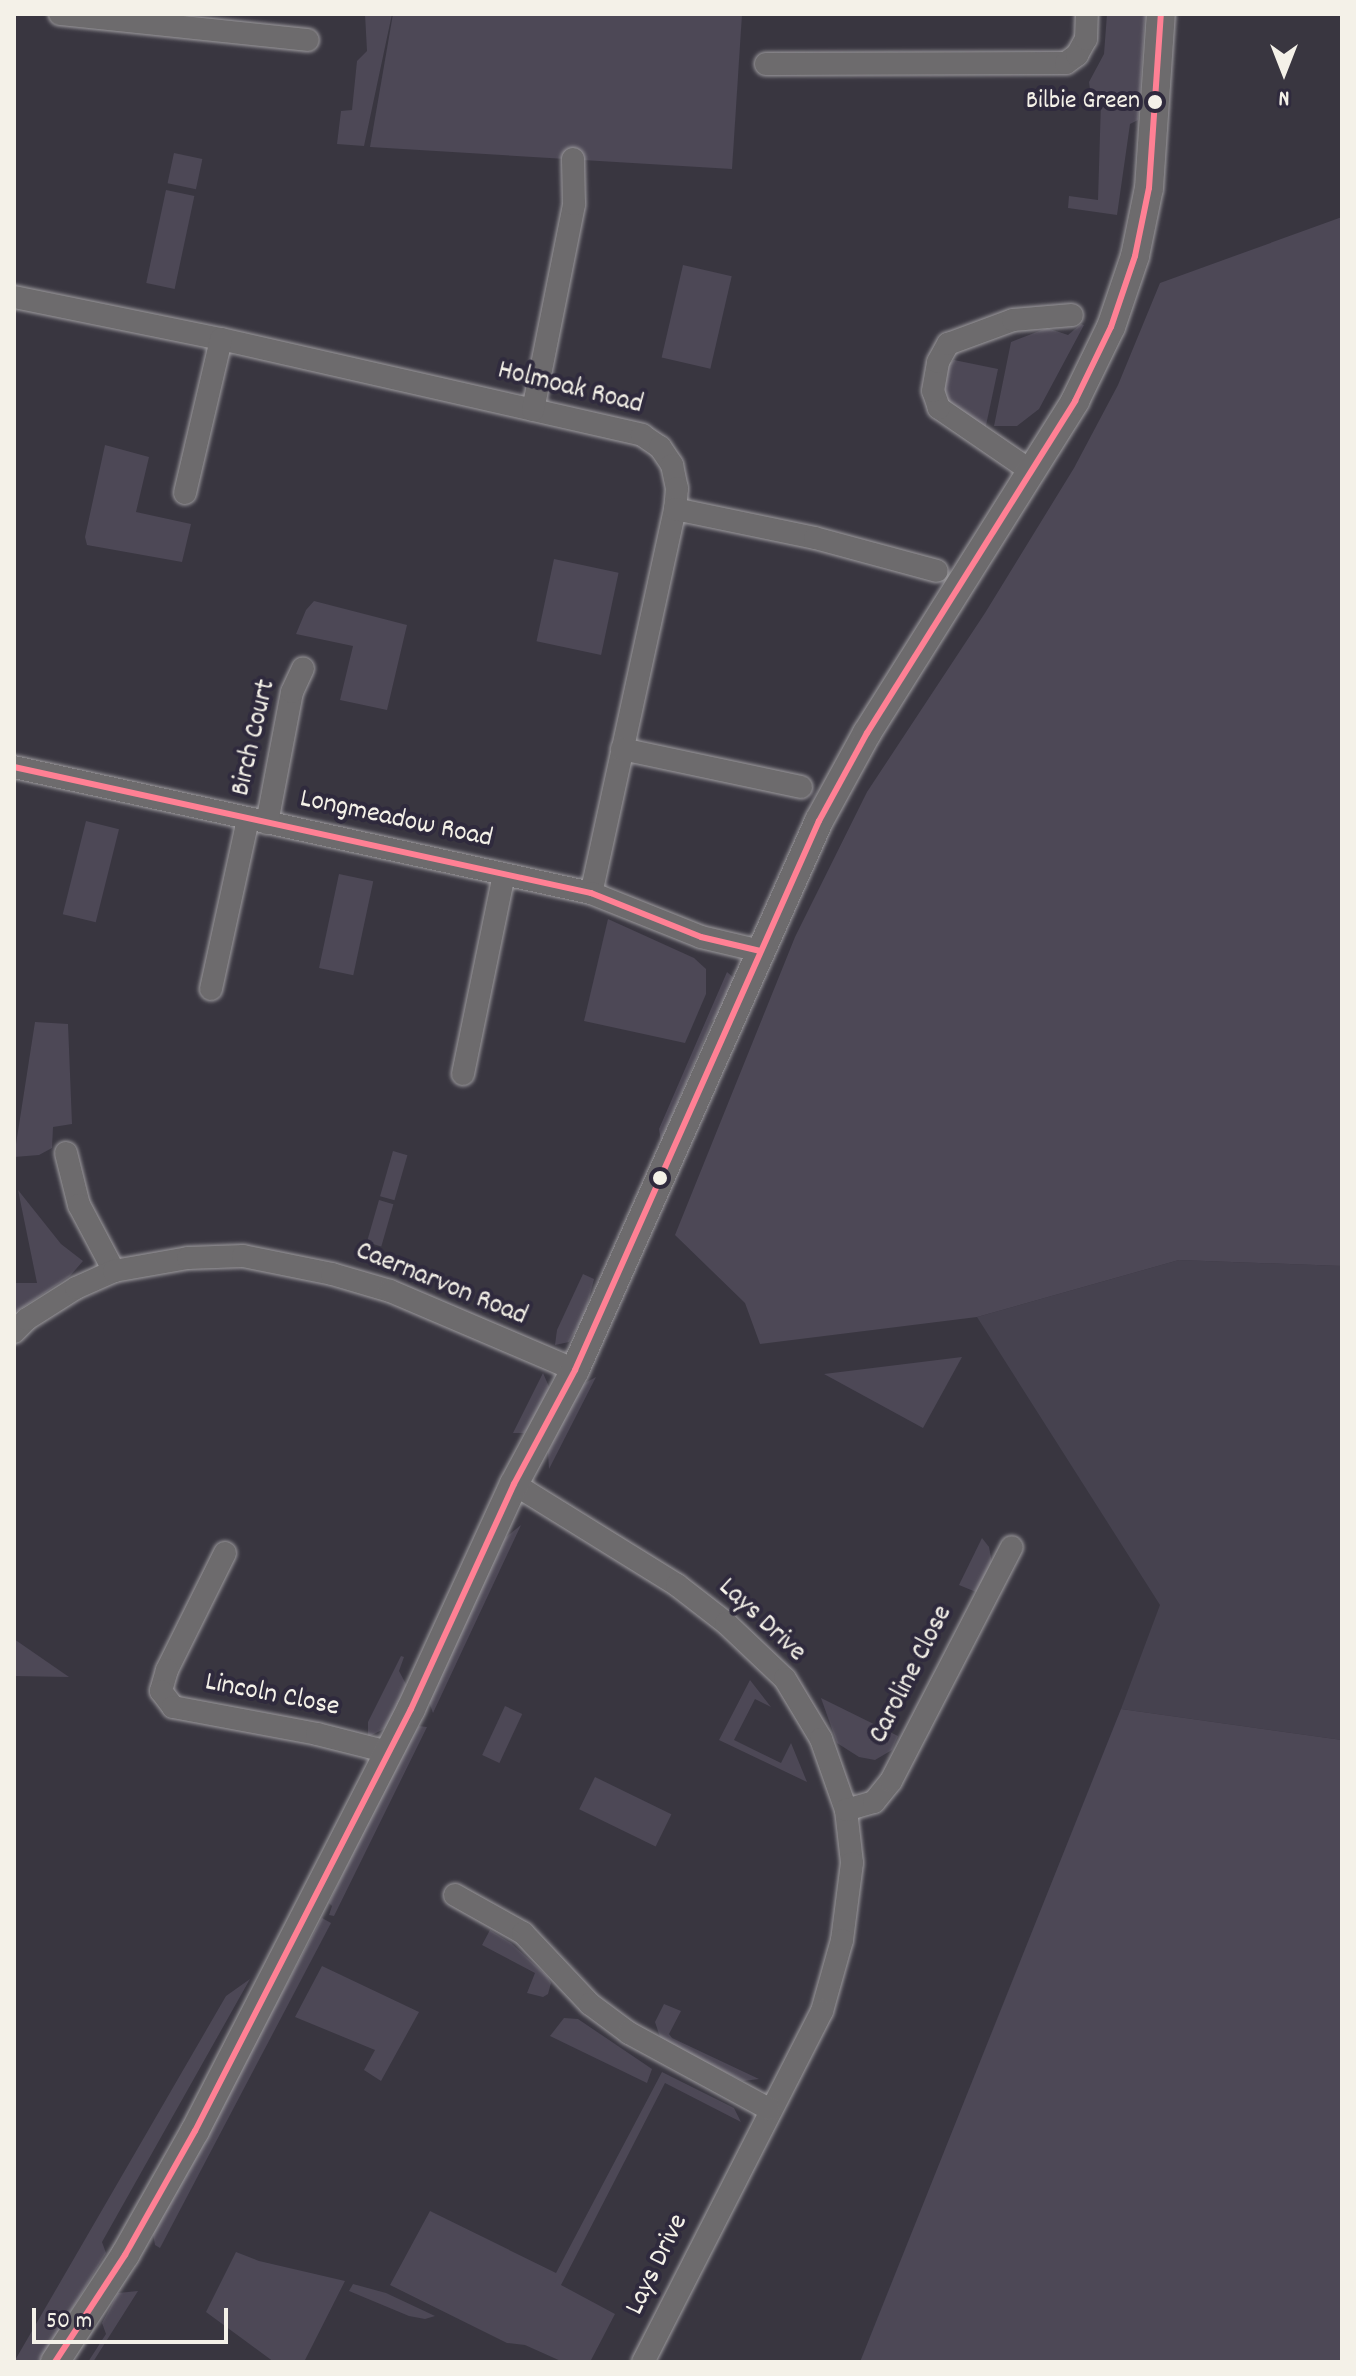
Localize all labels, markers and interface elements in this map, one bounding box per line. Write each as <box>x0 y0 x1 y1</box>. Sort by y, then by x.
north arrow <box>1244 32 1324 112</box>
text: N <box>1279 81 1289 112</box>
place label: Bilbie Green <box>1026 86 1140 118</box>
marker: Bilbie Green <box>1147 94 1163 110</box>
street label: Holmoak Road <box>494 355 646 423</box>
street label: Birch Court <box>225 677 285 799</box>
street label: Longmeadow Road <box>297 783 495 857</box>
unlabelled marker <box>652 1170 668 1186</box>
street label: Caernarvon Road <box>350 1235 532 1335</box>
street label: Lays Drive <box>710 1572 812 1670</box>
street label: Caroline Close <box>863 1600 961 1750</box>
street label: Lincoln Close <box>202 1667 342 1725</box>
street label: Lays Drive <box>619 2209 697 2321</box>
scale bar <box>36 2292 232 2342</box>
text: 50 m <box>46 2305 92 2339</box>

